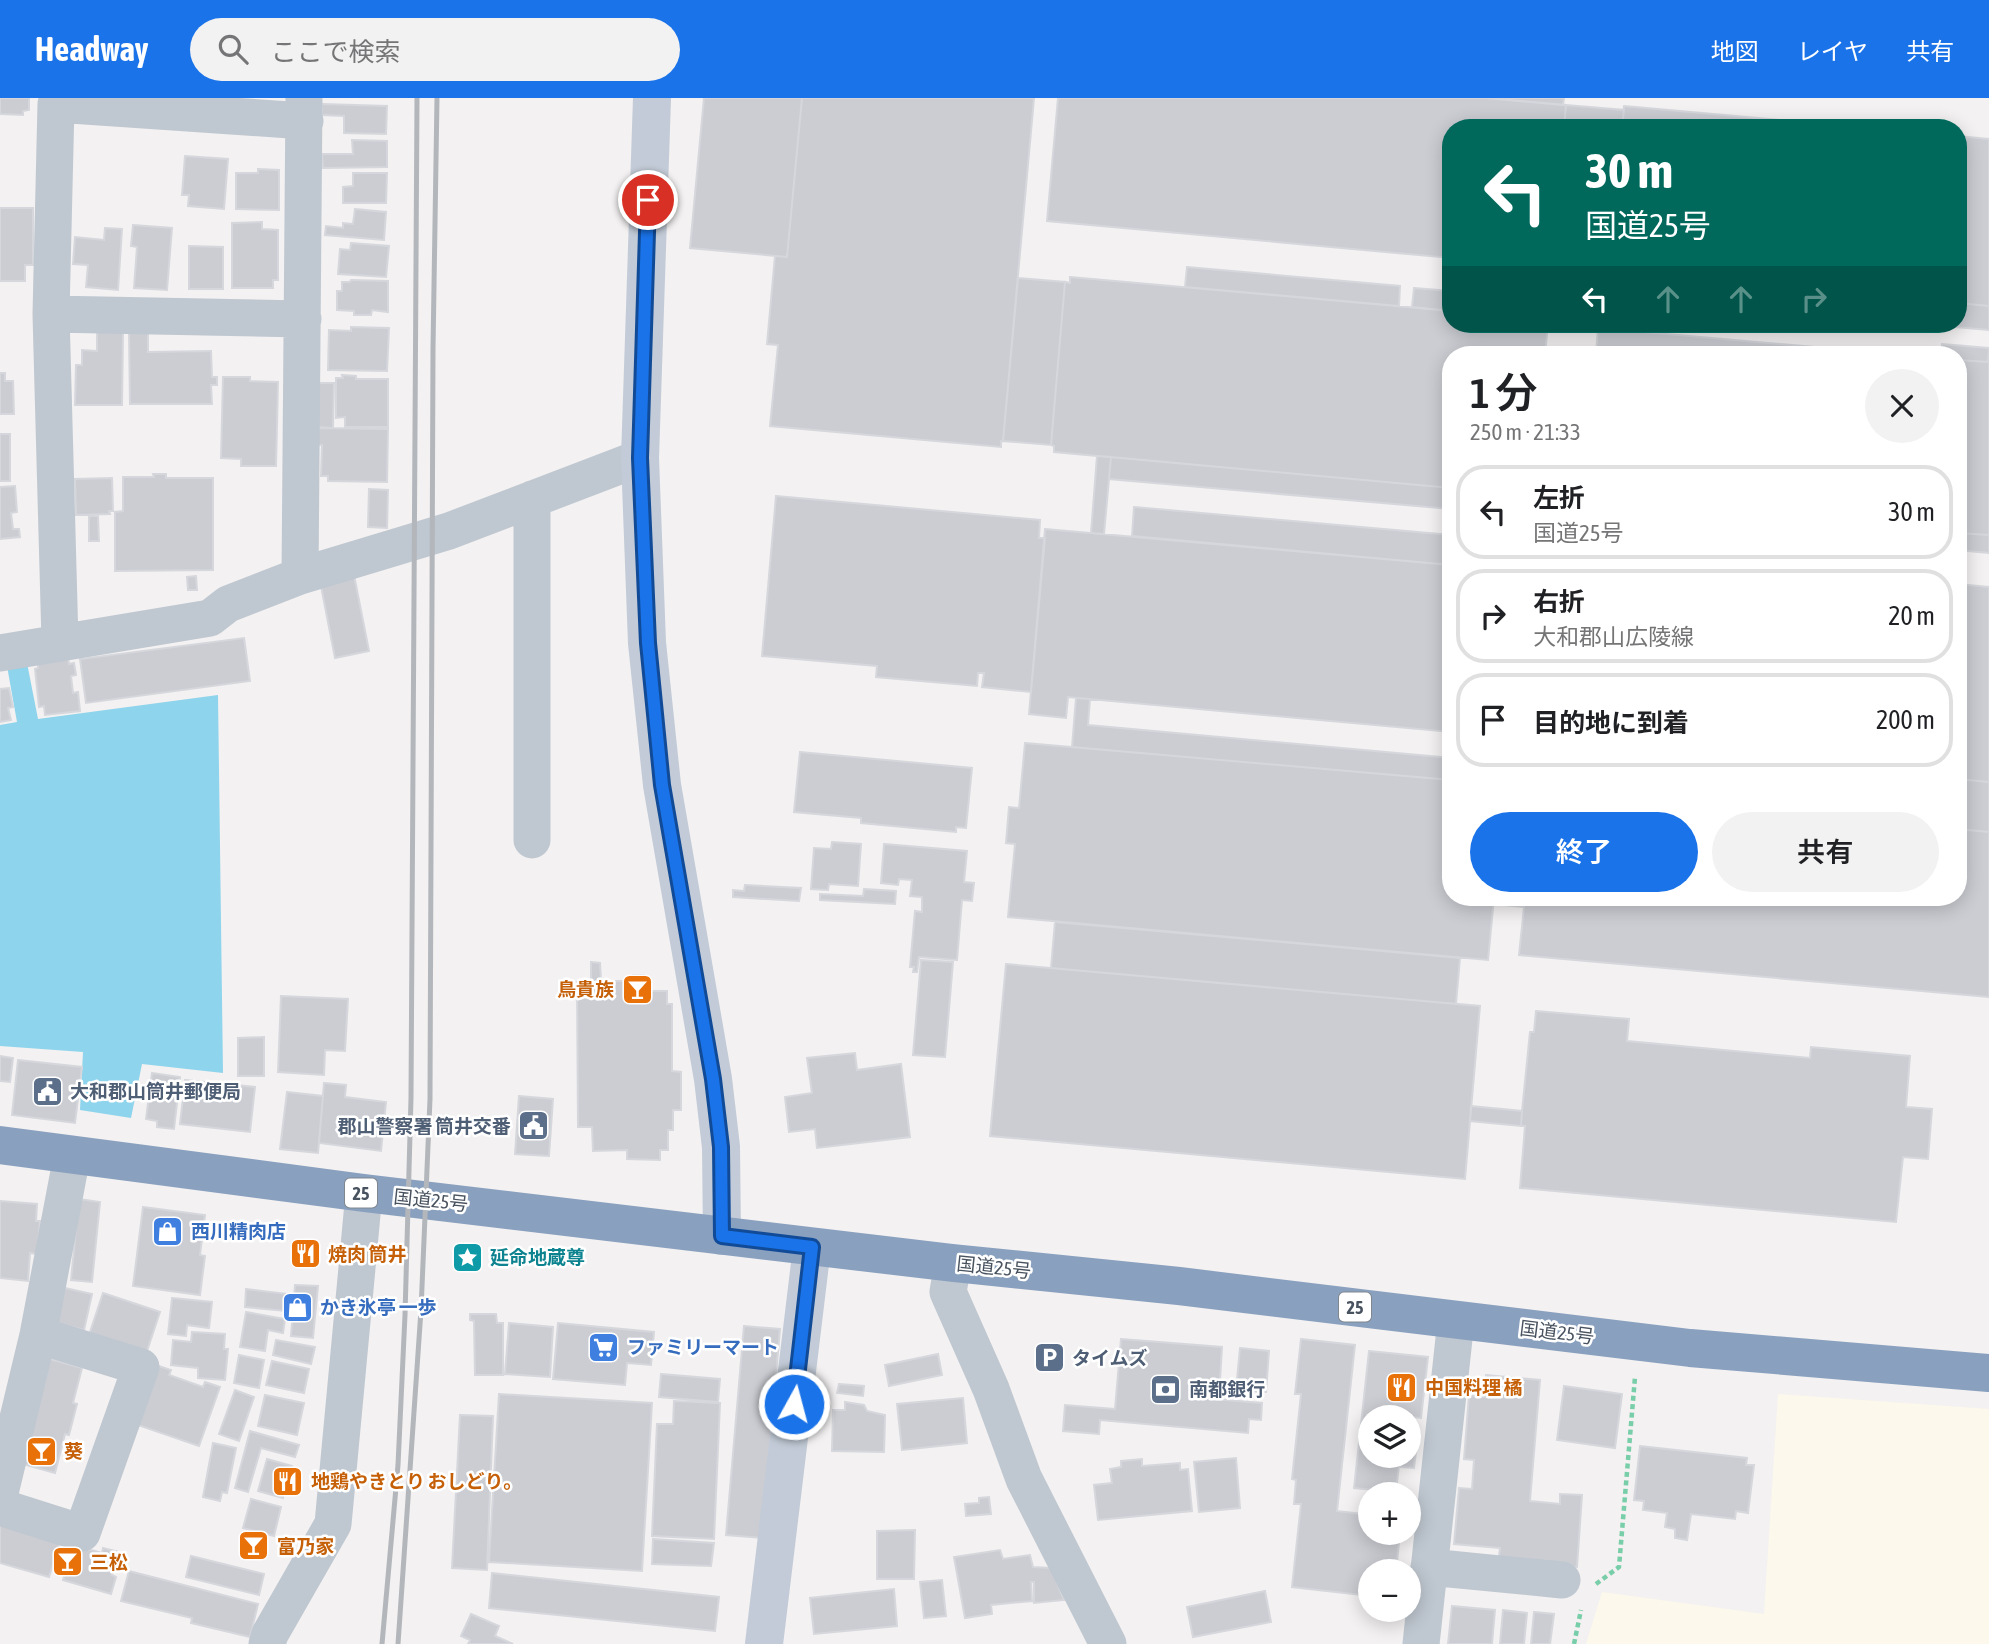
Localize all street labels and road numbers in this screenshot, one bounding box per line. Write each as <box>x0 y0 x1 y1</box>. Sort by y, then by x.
road number: 25 <box>345 1178 377 1208</box>
street label: 国道25号 <box>393 1185 469 1215</box>
street label: 国道25号 <box>956 1252 1032 1282</box>
road number: 25 <box>1339 1292 1371 1322</box>
street label: 国道25号 <box>1519 1317 1595 1347</box>

